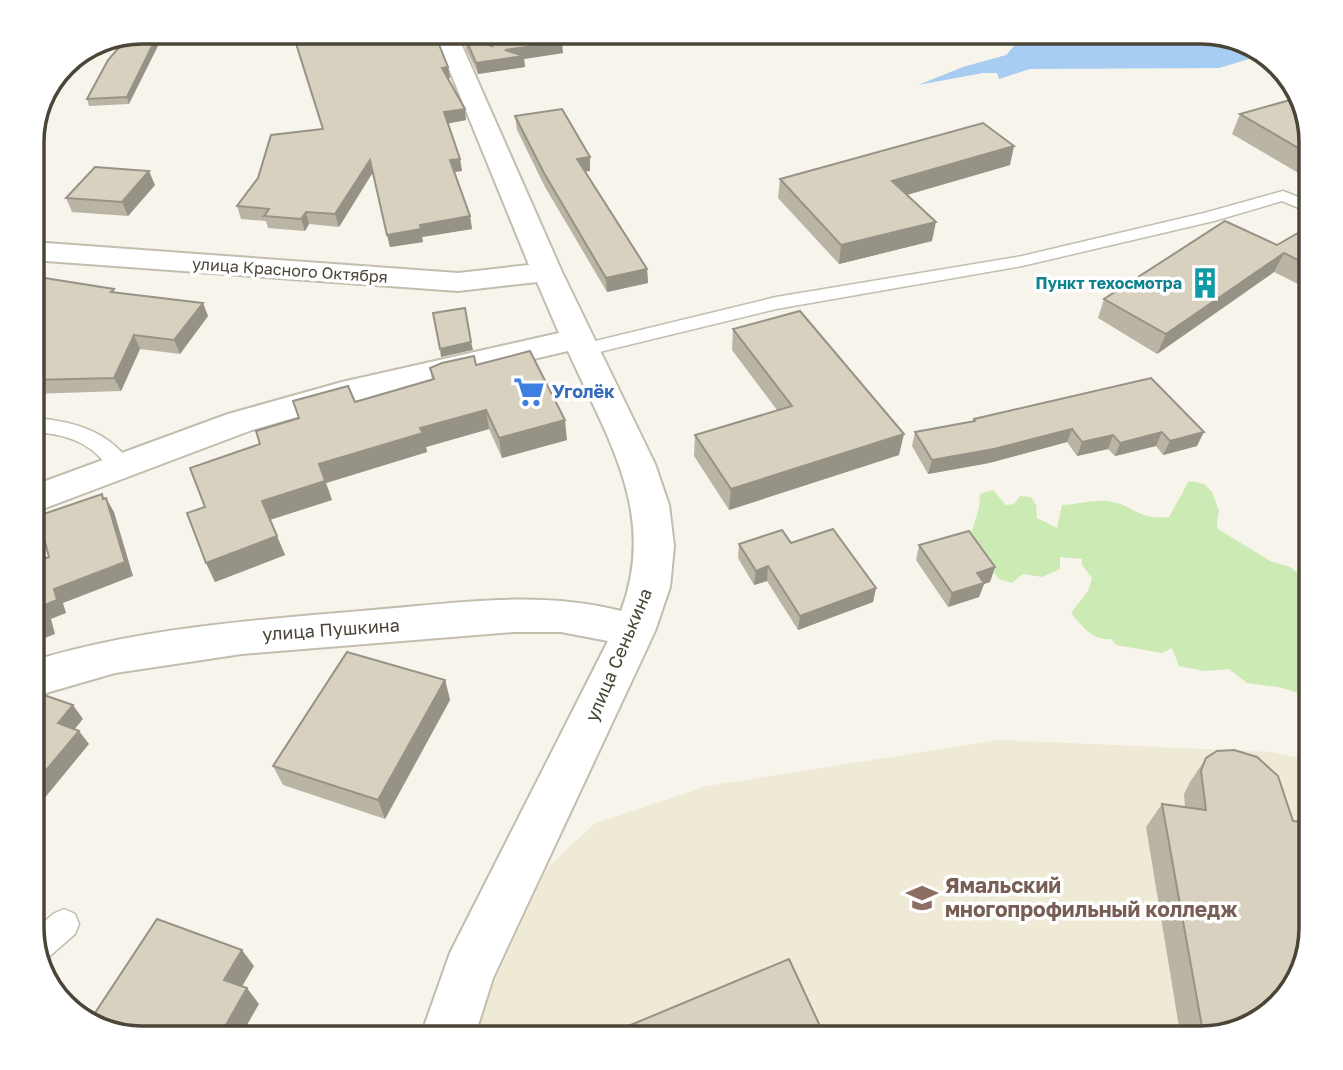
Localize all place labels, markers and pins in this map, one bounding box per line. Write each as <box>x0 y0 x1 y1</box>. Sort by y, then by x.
building icon: Пункт техосмотра <box>1188 266 1222 300</box>
place label: Пункт техосмотра <box>1036 273 1182 293</box>
supermarket icon: Уголёк <box>512 375 546 409</box>
place label: Уголёк <box>552 380 615 402</box>
place label: Ямальский многопрофильный колледж <box>945 872 1238 922</box>
school or university icon: Ямальский многопрофильный колледж <box>905 881 939 915</box>

